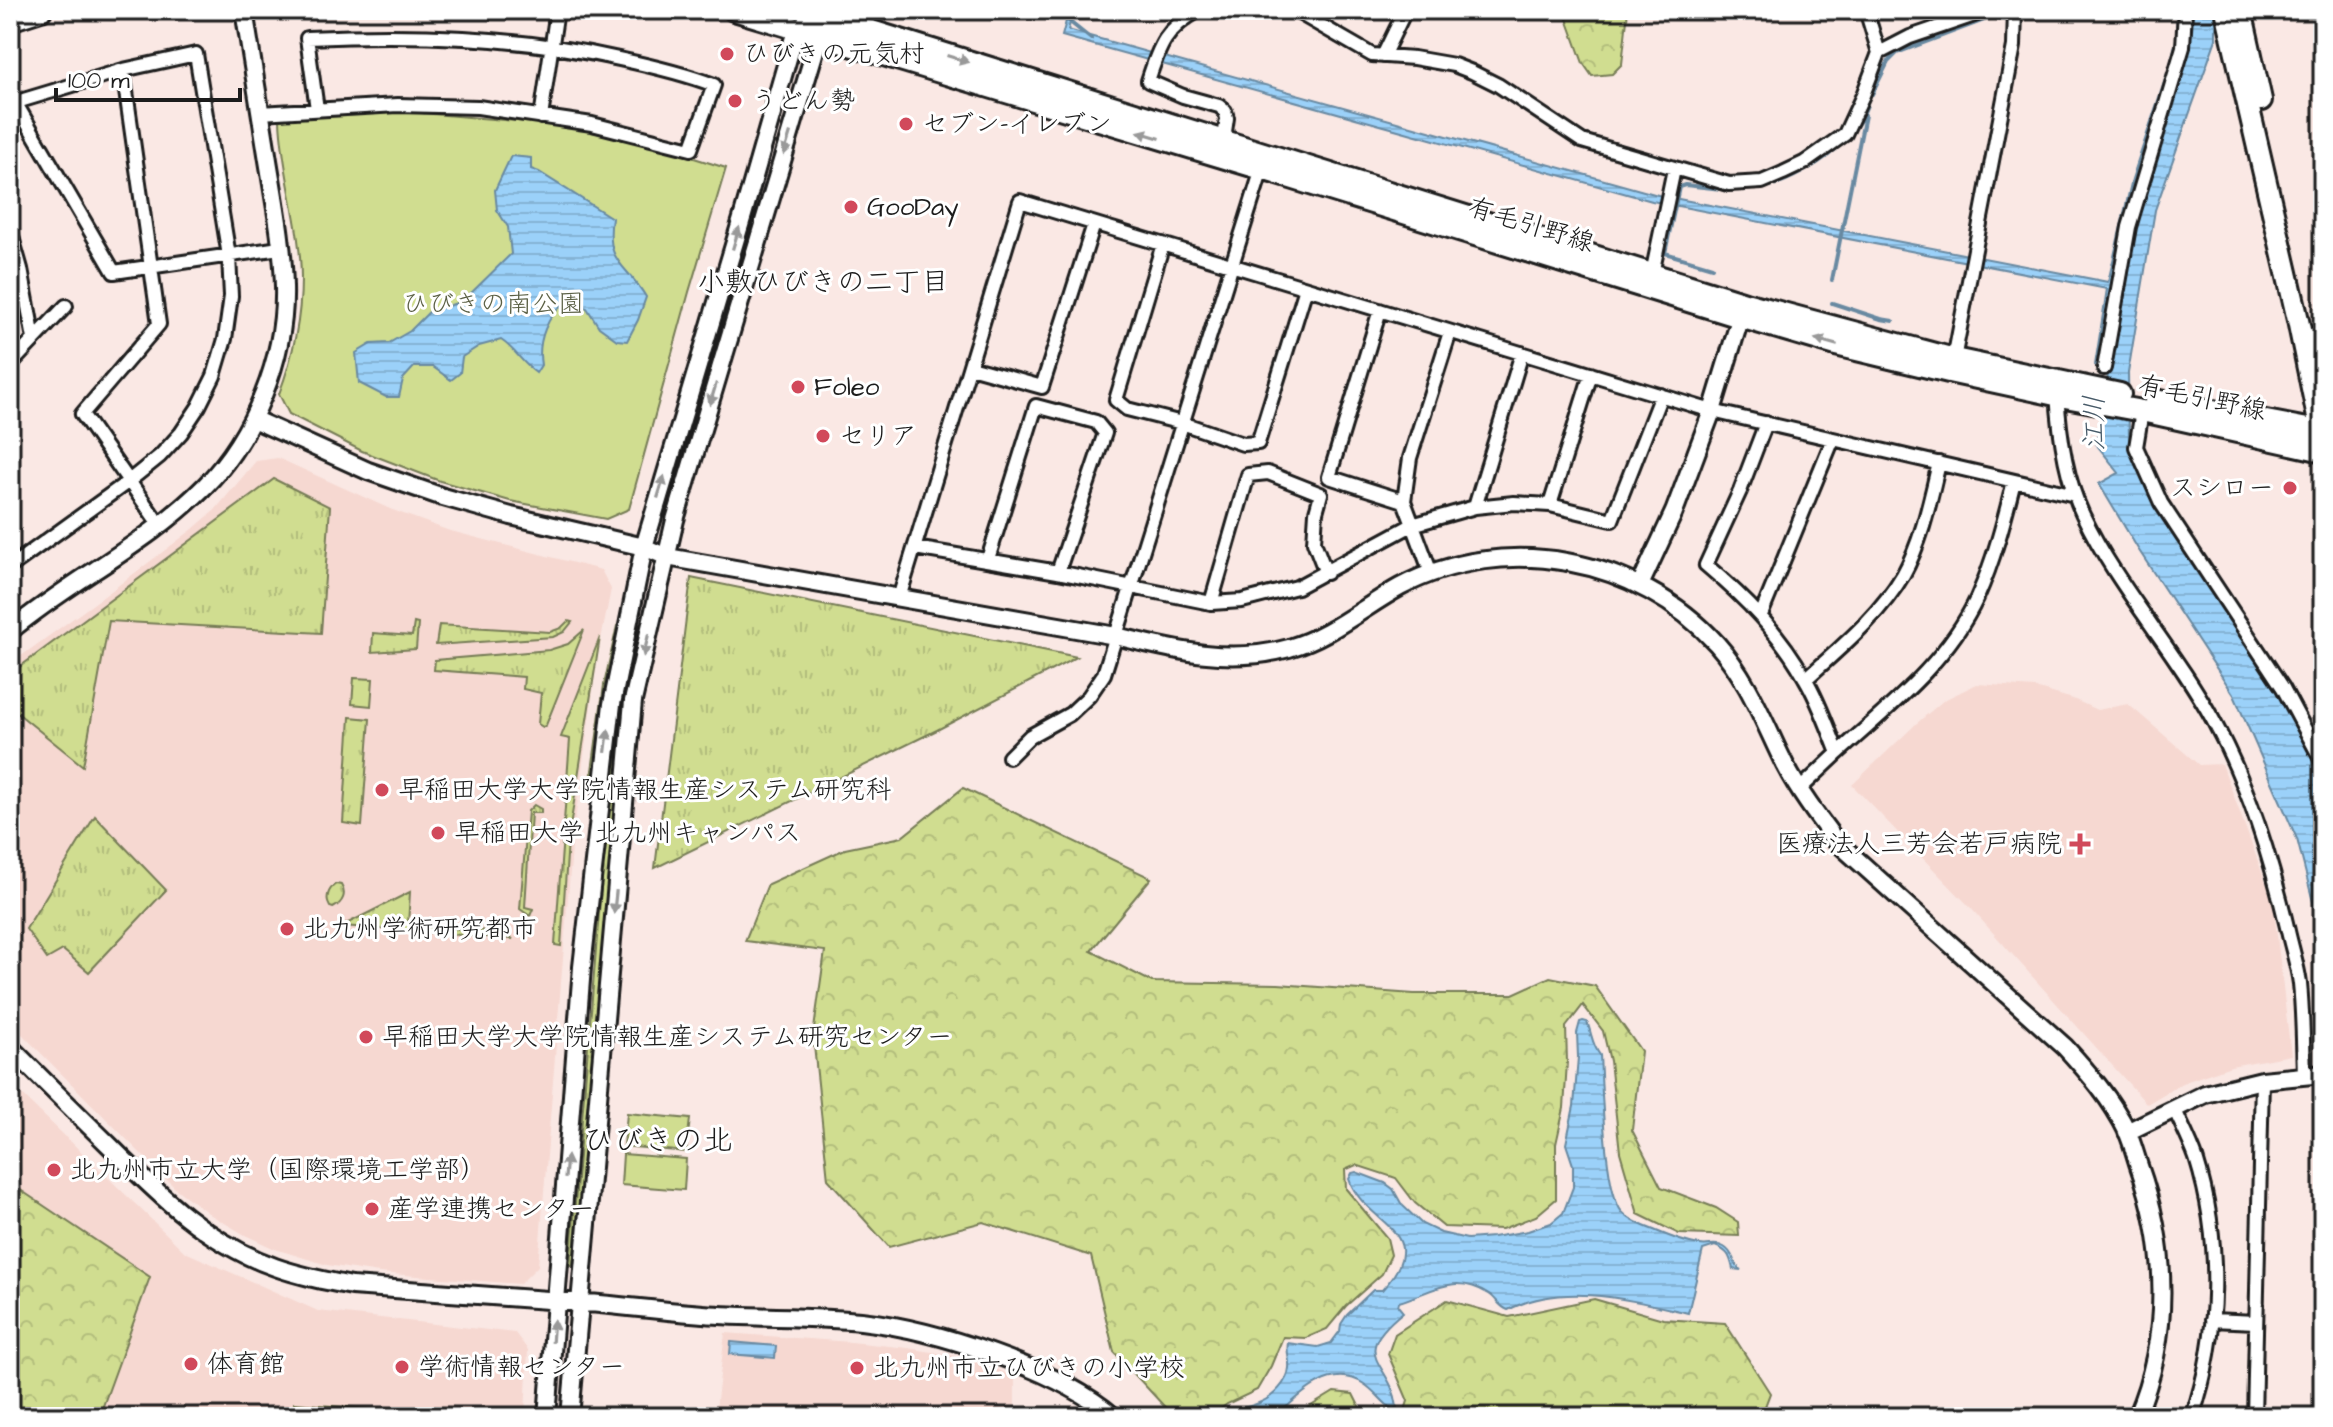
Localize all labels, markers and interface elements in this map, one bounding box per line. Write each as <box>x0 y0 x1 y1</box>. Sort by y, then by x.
place label: ひびきの元気村 <box>743 36 925 72</box>
marker: ひびきの元気村 <box>718 45 736 63</box>
scale bar <box>56 52 240 102</box>
one-way arrow <box>947 53 971 65</box>
text: 100 m <box>68 64 130 98</box>
place label: うどん勢 <box>751 83 856 119</box>
marker: うどん勢 <box>726 92 744 110</box>
place label: セブン-イレブン <box>922 106 1112 142</box>
marker: セブン-イレブン <box>897 115 915 133</box>
one-way arrow <box>1136 128 1160 141</box>
one-way arrow <box>780 133 793 157</box>
place label: GooDay <box>867 189 959 227</box>
street label: 有毛引野線 <box>1464 189 1598 261</box>
marker: GooDay <box>842 198 860 216</box>
one-way arrow <box>730 226 743 250</box>
district label: 小敷ひびきの二丁目 <box>697 263 949 302</box>
park label: ひびきの南公園 <box>402 286 584 322</box>
one-way arrow <box>1813 335 1838 347</box>
street label: 有毛引野線 <box>2135 367 2269 429</box>
place label: Foleo <box>814 369 880 405</box>
marker: Foleo <box>789 378 807 396</box>
one-way arrow <box>706 382 719 406</box>
water label: 江川 <box>2075 395 2114 451</box>
place label: セリア <box>839 418 917 454</box>
marker: セリア <box>814 427 832 445</box>
place label: スシロー <box>2170 470 2274 506</box>
one-way arrow <box>655 475 668 499</box>
marker: スシロー <box>2281 479 2299 497</box>
one-way arrow <box>639 632 652 657</box>
one-way arrow <box>601 729 614 754</box>
place label: 早稲田大学大学院情報生産システム研究科 <box>398 772 891 808</box>
marker: 早稲田大学大学院情報生産システム研究科 <box>373 781 391 799</box>
place label: 早稲田大学 北九州キャンパス <box>454 815 801 851</box>
marker: 早稲田大学 北九州キャンパス <box>429 824 447 842</box>
place label: 医療法人三芳会若戸病院 <box>1776 826 2062 862</box>
marker: 医療法人三芳会若戸病院 <box>2069 833 2091 855</box>
one-way arrow <box>608 890 621 915</box>
place label: 北九州学術研究都市 <box>303 911 537 947</box>
marker: 北九州学術研究都市 <box>278 920 296 938</box>
place label: 早稲田大学大学院情報生産システム研究センター <box>382 1019 952 1055</box>
marker: 早稲田大学大学院情報生産システム研究センター <box>357 1028 375 1046</box>
district label: ひびきの北 <box>583 1120 733 1162</box>
place label: 北九州市立大学（国際環境工学部） <box>70 1152 486 1188</box>
one-way arrow <box>560 1154 573 1179</box>
marker: 北九州市立大学（国際環境工学部） <box>45 1161 63 1179</box>
place label: 産学連携センター <box>388 1191 595 1227</box>
marker: 産学連携センター <box>363 1200 381 1218</box>
one-way arrow <box>547 1318 560 1343</box>
place label: 体育館 <box>207 1346 285 1382</box>
place label: 学術情報センター <box>418 1349 625 1385</box>
place label: 北九州市立ひびきの小学校 <box>873 1350 1185 1386</box>
marker: 体育館 <box>182 1355 200 1373</box>
marker: 学術情報センター <box>393 1358 411 1376</box>
marker: 北九州市立ひびきの小学校 <box>848 1359 866 1377</box>

